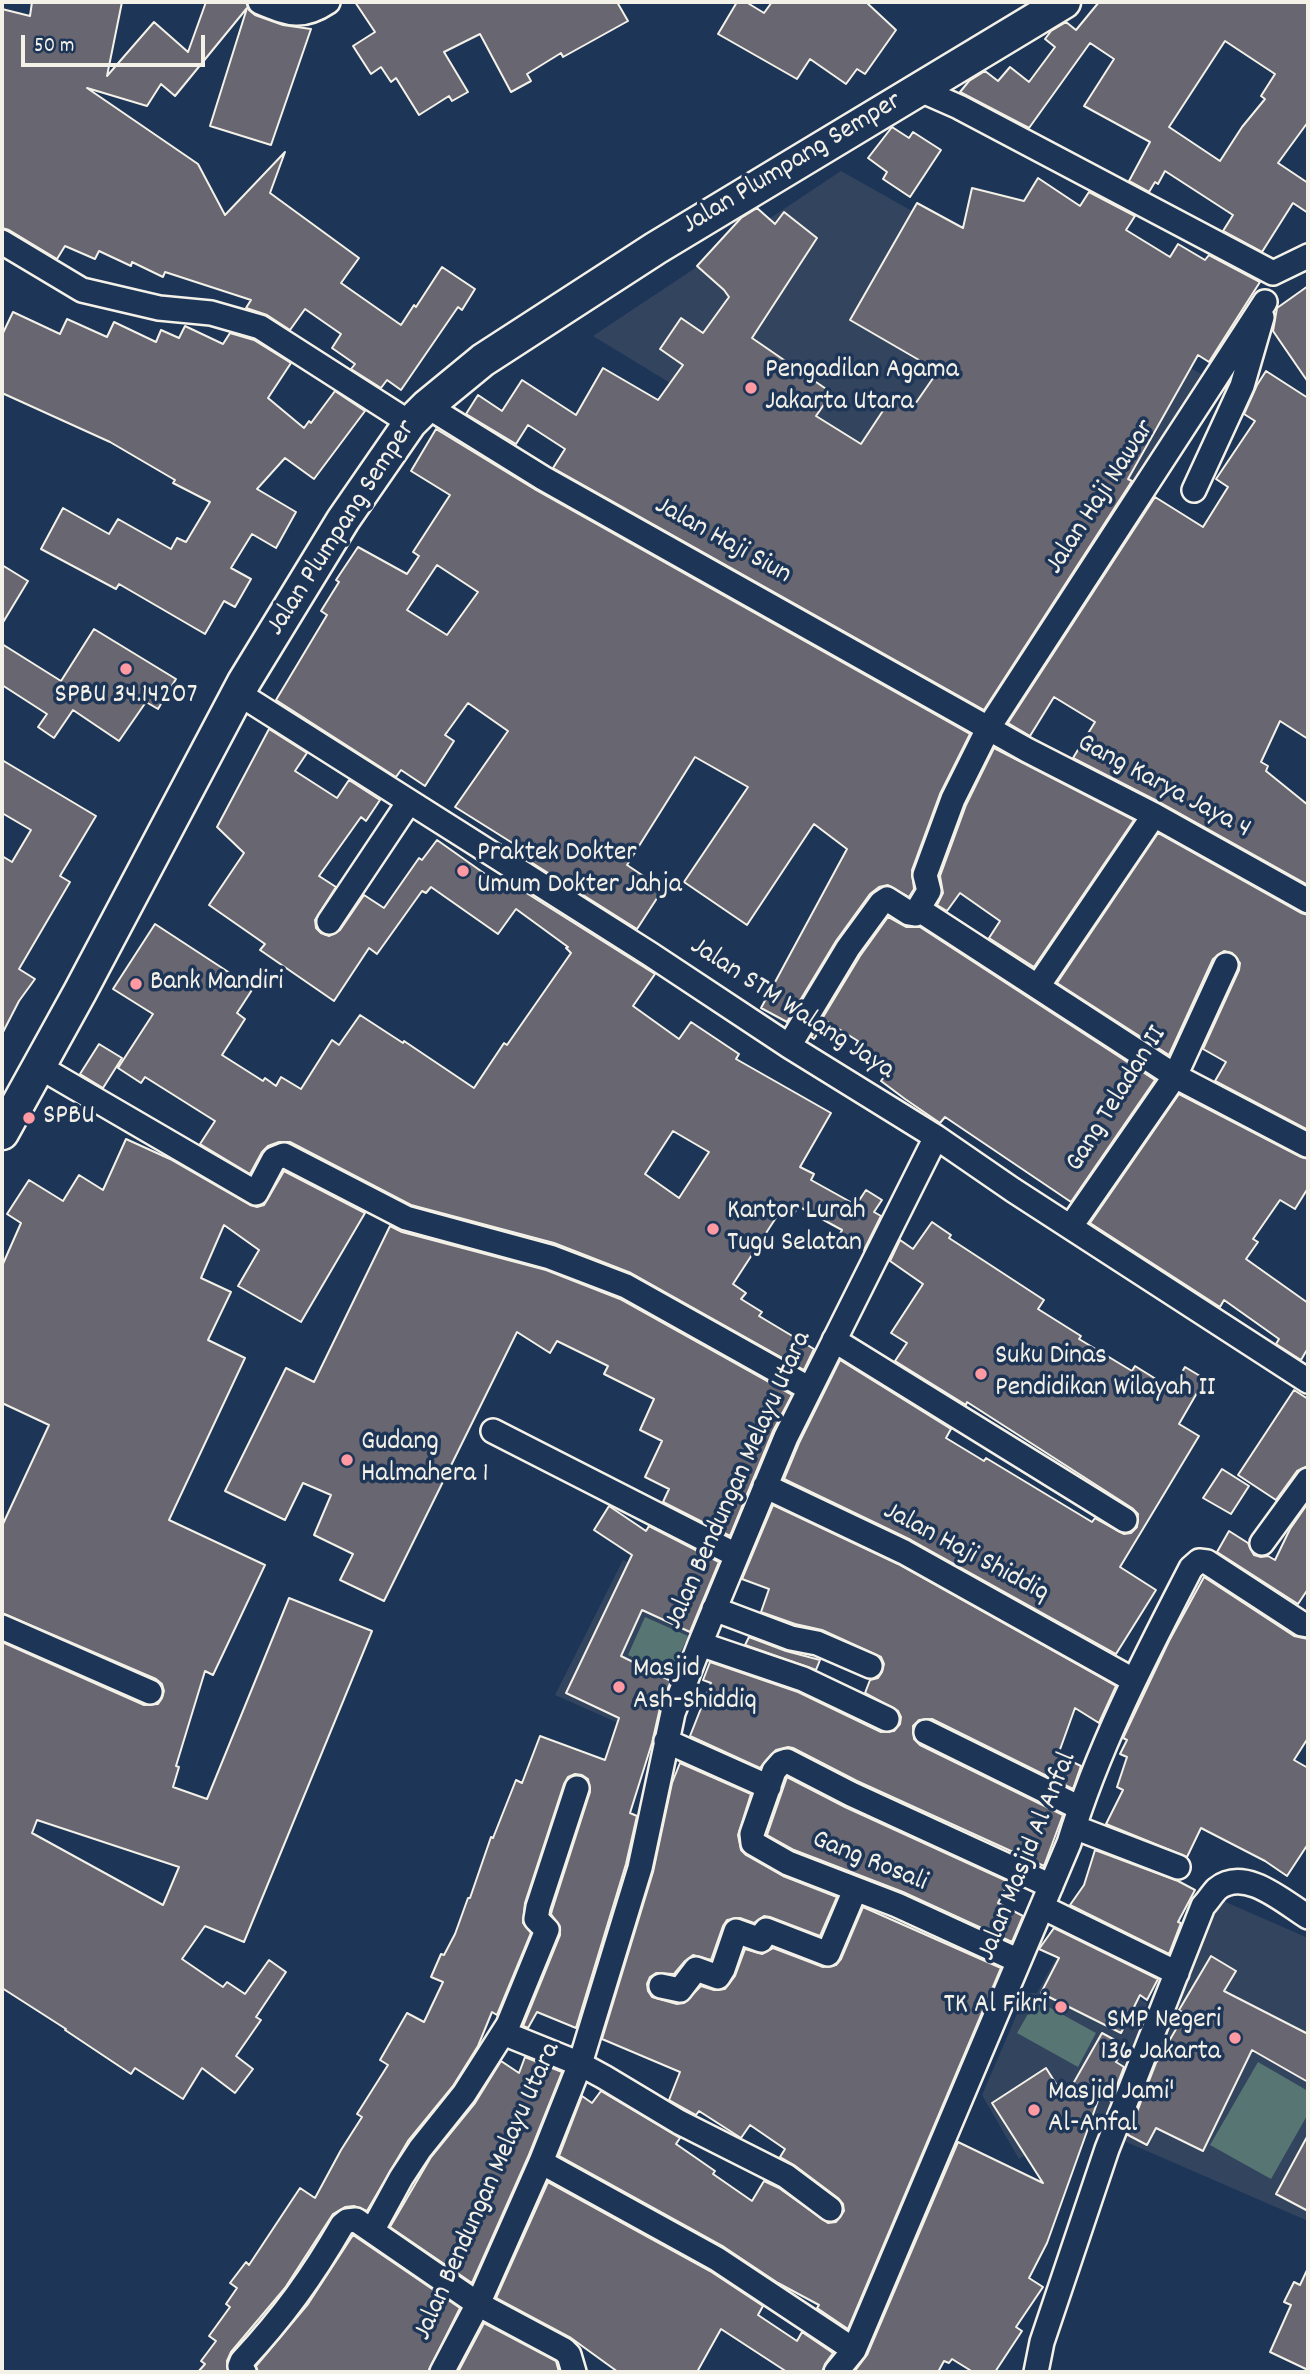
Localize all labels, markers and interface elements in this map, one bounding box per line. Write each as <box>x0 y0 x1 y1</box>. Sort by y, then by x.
scale bar <box>24 21 208 65</box>
text: 50 m <box>34 32 74 62</box>
street label: Jalan Plumpang Semper <box>677 86 909 244</box>
place label: Pengadilan Agama Jakarta Utara <box>765 355 959 421</box>
marker: Pengadilan Agama Jakarta Utara <box>743 380 759 396</box>
street label: Jalan Haji Nawar <box>1040 414 1164 582</box>
street label: Jalan Plumpang Semper <box>261 415 425 643</box>
street label: Jalan Haji Siun <box>648 491 796 593</box>
marker: SPBU 34.14207 <box>118 661 134 677</box>
place label: SPBU 34.14207 <box>55 680 197 714</box>
street label: Gang Karya Jaya 4 <box>1070 728 1256 848</box>
place label: Praktek Dokter Umum Dokter Jahja <box>477 838 682 904</box>
marker: Praktek Dokter Umum Dokter Jahja <box>455 863 471 879</box>
street label: Jalan STM Walang Jaya <box>682 931 900 1089</box>
place label: Bank Mandiri <box>150 967 283 1001</box>
marker: Bank Mandiri <box>128 976 144 992</box>
street label: Gang Teladan II <box>1060 1021 1176 1179</box>
place label: SPBU <box>43 1101 95 1135</box>
marker: SPBU <box>21 1110 37 1126</box>
place label: Kantor Lurah Tugu Selatan <box>727 1196 865 1262</box>
marker: Kantor Lurah Tugu Selatan <box>705 1221 721 1237</box>
street label: Jalan Bendungan Melayu Utara <box>659 1327 821 1635</box>
place label: Suku Dinas Pendidikan Wilayah II <box>995 1341 1215 1407</box>
marker: Suku Dinas Pendidikan Wilayah II <box>973 1366 989 1382</box>
place label: Gudang Halmahera 1 <box>361 1427 489 1493</box>
marker: Gudang Halmahera 1 <box>339 1452 355 1468</box>
street label: Jalan Haji Shiddiq <box>876 1496 1054 1612</box>
place label: Masjid Ash-Shiddiq <box>633 1654 757 1720</box>
marker: Masjid Ash-Shiddiq <box>611 1679 627 1695</box>
street label: Jalan Masjid Al Anfal <box>972 1748 1086 1966</box>
street label: Gang Rosali <box>806 1825 932 1901</box>
place label: TK Al Fikri <box>943 1990 1047 2024</box>
marker: TK Al Fikri <box>1053 1999 1069 2015</box>
place label: SMP Negeri 136 Jakarta <box>1101 2005 1221 2071</box>
marker: SMP Negeri 136 Jakarta <box>1227 2030 1243 2046</box>
street label: Jalan Bendungan Melayu Utara <box>408 2038 570 2346</box>
place label: Masjid Jami' Al-Anfal <box>1048 2077 1175 2143</box>
marker: Masjid Jami' Al-Anfal <box>1026 2102 1042 2118</box>

